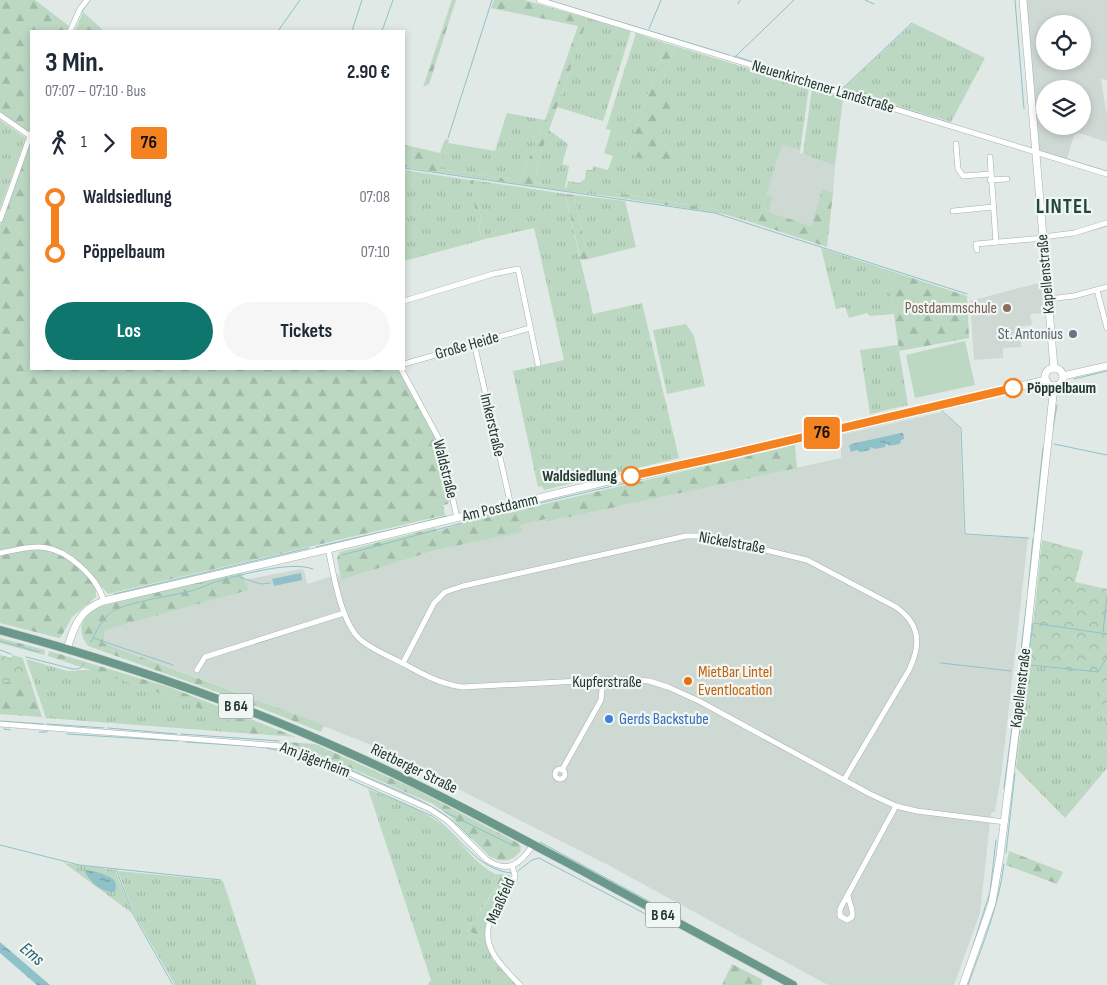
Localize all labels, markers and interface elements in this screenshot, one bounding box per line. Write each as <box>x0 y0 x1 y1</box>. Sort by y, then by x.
map controls <box>1036 15 1091 135</box>
button: locate <box>1036 15 1091 70</box>
text: 3 Min. <box>45 46 104 79</box>
street label: Neuenkirchener Landstraße <box>749 56 897 118</box>
text: 2.90 € <box>347 61 390 84</box>
button: layers <box>1036 80 1091 135</box>
text: 07:07 – 07:10 · Bus <box>45 82 146 101</box>
icon: walk <box>45 129 73 157</box>
icon: forward <box>95 129 123 157</box>
text: 76 <box>141 132 157 153</box>
text: 1 <box>81 133 87 152</box>
text: Waldsiedlung <box>83 186 172 209</box>
text: 07:08 <box>359 188 390 207</box>
district label: LINTEL <box>1036 194 1092 219</box>
street label: Kapellenstraße <box>1033 233 1059 315</box>
text: Pöppelbaum <box>83 241 165 264</box>
text: 07:10 <box>361 243 390 262</box>
place label: Postdammschule <box>905 299 997 318</box>
button: Los <box>45 302 213 360</box>
button: Tickets <box>223 302 390 360</box>
marker: Postdammschule <box>1001 302 1013 314</box>
place label: St. Antonius <box>998 325 1063 344</box>
street label: Große Heide <box>433 328 501 364</box>
marker: St. Antonius <box>1067 328 1079 340</box>
marker: Pöppelbaum <box>1003 378 1023 398</box>
place label: Pöppelbaum <box>1027 379 1096 398</box>
street label: Imkerstraße <box>475 391 509 459</box>
line badge: 76 <box>800 417 844 449</box>
text: 76 <box>814 422 830 443</box>
street label: Waldstraße <box>429 438 461 500</box>
marker: Waldsiedlung <box>621 466 641 486</box>
place label: Waldsiedlung <box>542 467 617 486</box>
street label: Am Postdamm <box>459 490 540 526</box>
street label: Nickelstraße <box>697 528 767 558</box>
street label: Kapellenstraße <box>1007 647 1035 729</box>
place label: MietBar Lintel Eventlocation <box>698 663 772 700</box>
street label: Kupferstraße <box>572 673 642 692</box>
marker: MietBar Lintel Eventlocation <box>682 675 694 687</box>
road number: B 64 <box>218 694 254 718</box>
place label: Gerds Backstube <box>619 710 709 729</box>
marker: Gerds Backstube <box>603 713 615 725</box>
street label: Am Jägerheim <box>276 738 353 782</box>
street label: Rietberger Straße <box>368 740 460 798</box>
street label: Maaßfeld <box>482 875 520 927</box>
road number: B 64 <box>646 902 680 928</box>
water label: Ems <box>16 938 49 970</box>

